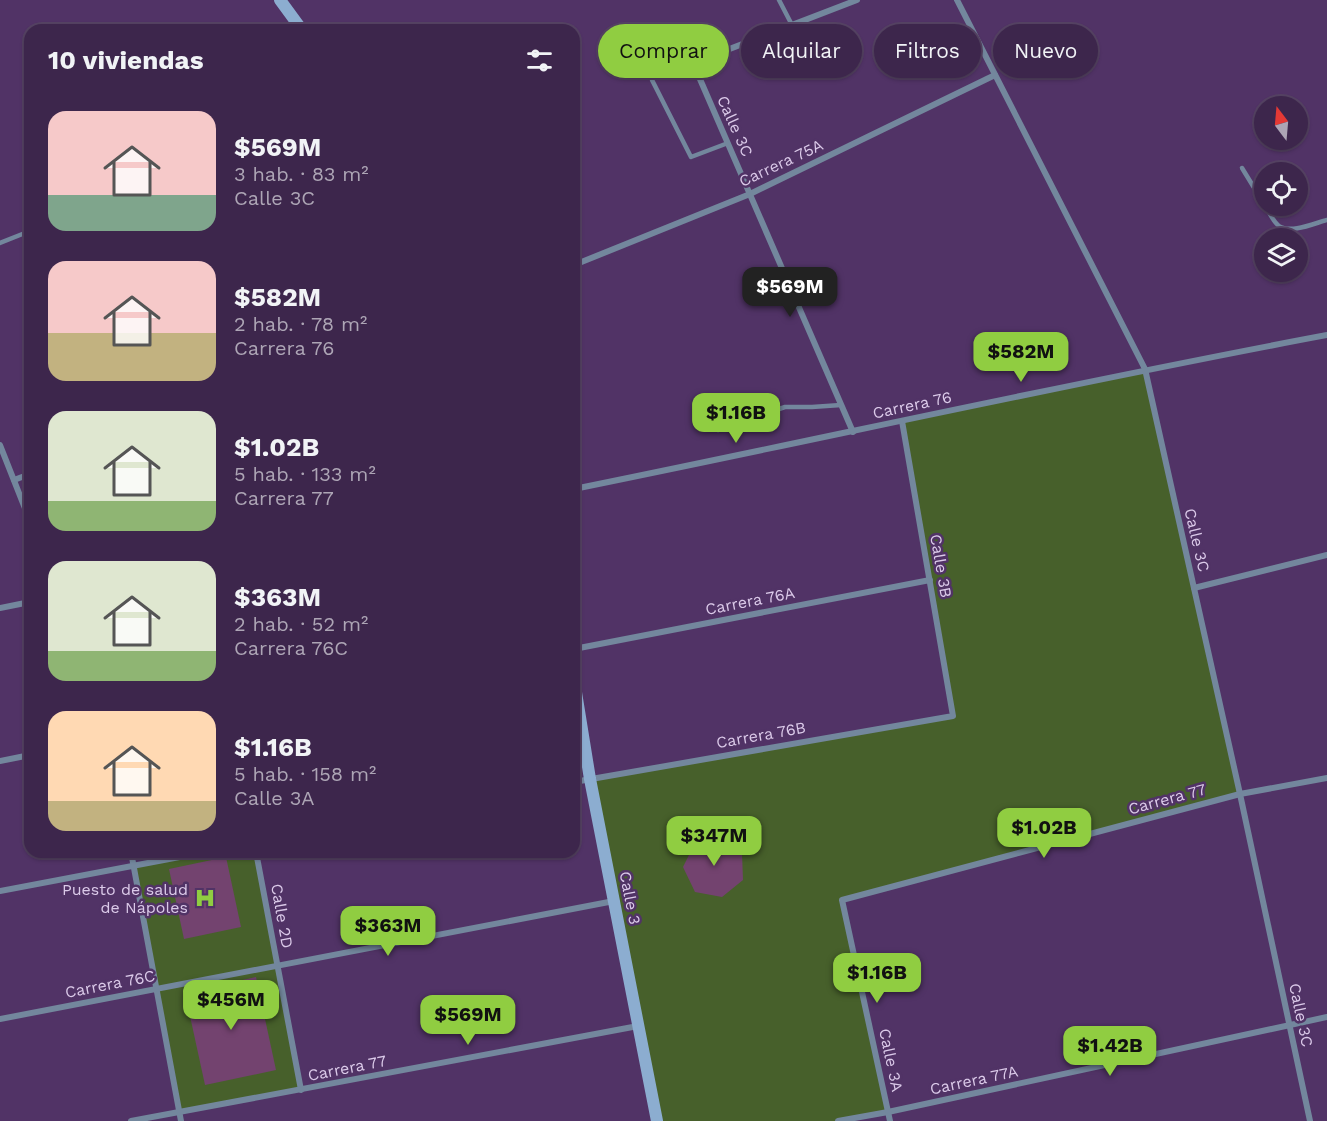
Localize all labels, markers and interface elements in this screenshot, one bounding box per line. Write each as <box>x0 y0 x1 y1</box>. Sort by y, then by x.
chip: Comprar <box>598 24 729 78</box>
chip: Alquilar <box>741 24 862 78</box>
chip: Filtros <box>874 24 981 78</box>
chip: Nuevo <box>993 24 1098 78</box>
icon: filters <box>523 44 556 77</box>
text: 10 viviendas <box>48 45 204 75</box>
street label: Calle 3C <box>713 93 757 159</box>
north arrow <box>1254 96 1308 150</box>
map controls <box>1254 96 1308 282</box>
text: $569M <box>234 132 322 162</box>
icon: home <box>96 135 168 207</box>
street label: Carrera 75A <box>736 135 827 191</box>
text: 3 hab. · 83 m² <box>234 162 369 186</box>
button: locate <box>1254 162 1308 216</box>
text: Calle 3C <box>234 186 315 210</box>
button: layers <box>1254 228 1308 282</box>
pin: $569M <box>748 267 832 318</box>
text: $569M <box>756 274 824 298</box>
text: $582M <box>234 282 321 312</box>
icon: home <box>96 285 168 357</box>
text: 2 hab. · 78 m² <box>234 312 367 336</box>
pin: $582M <box>979 332 1063 383</box>
text: Carrera 76 <box>234 336 334 360</box>
text: $582M <box>987 339 1055 363</box>
street label: Carrera 76 <box>871 387 953 423</box>
pin: $1.16B <box>687 393 785 444</box>
text: $1.16B <box>706 400 766 424</box>
text: $1.02B <box>234 432 319 462</box>
icon: home <box>96 435 168 507</box>
text: 5 hab. · 133 m² <box>234 462 376 486</box>
text: Carrera 77 <box>234 486 334 510</box>
street label: Calle 3C <box>1180 506 1214 574</box>
street label: Calle 3B <box>926 533 956 599</box>
text: $363M <box>234 582 321 612</box>
street label: Carrera 76A <box>704 583 797 619</box>
icon: home <box>96 585 168 657</box>
text: 2 hab. · 52 m² <box>234 612 368 636</box>
text: Carrera 76C <box>234 636 348 660</box>
street label: Carrera 76B <box>715 718 807 752</box>
text: $1.16B <box>234 732 312 762</box>
icon: home <box>96 735 168 807</box>
text: 5 hab. · 158 m² <box>234 762 376 786</box>
street label: Carrera 77 <box>1126 779 1208 819</box>
text: Calle 3A <box>234 786 315 810</box>
pin: $1.02B <box>995 808 1093 859</box>
text: $1.02B <box>1011 815 1077 839</box>
pin: $347M <box>672 816 756 867</box>
text: $347M <box>681 823 747 847</box>
street label: Calle 3 <box>616 870 644 926</box>
place label: Puesto de salud de Nápoles <box>62 880 188 917</box>
street label: Calle 2D <box>267 882 297 950</box>
hospital icon: Puesto de salud de Nápoles <box>193 886 217 910</box>
pin: $363M <box>346 906 430 957</box>
text: $363M <box>354 913 422 937</box>
pin: $1.16B <box>828 953 926 1004</box>
text: $1.16B <box>847 960 907 984</box>
street label: Carrera 76C <box>63 966 157 1002</box>
pin: $456M <box>189 980 273 1031</box>
street label: Calle 3C <box>1285 981 1317 1049</box>
text: $456M <box>197 987 265 1011</box>
pin: $569M <box>426 995 510 1046</box>
text: $569M <box>434 1002 502 1026</box>
pin: $1.42B <box>1061 1026 1159 1077</box>
street label: Calle 3A <box>875 1027 907 1094</box>
text: $1.42B <box>1077 1033 1143 1057</box>
street label: Carrera 77 <box>306 1051 388 1085</box>
street label: Carrera 77A <box>928 1061 1020 1099</box>

